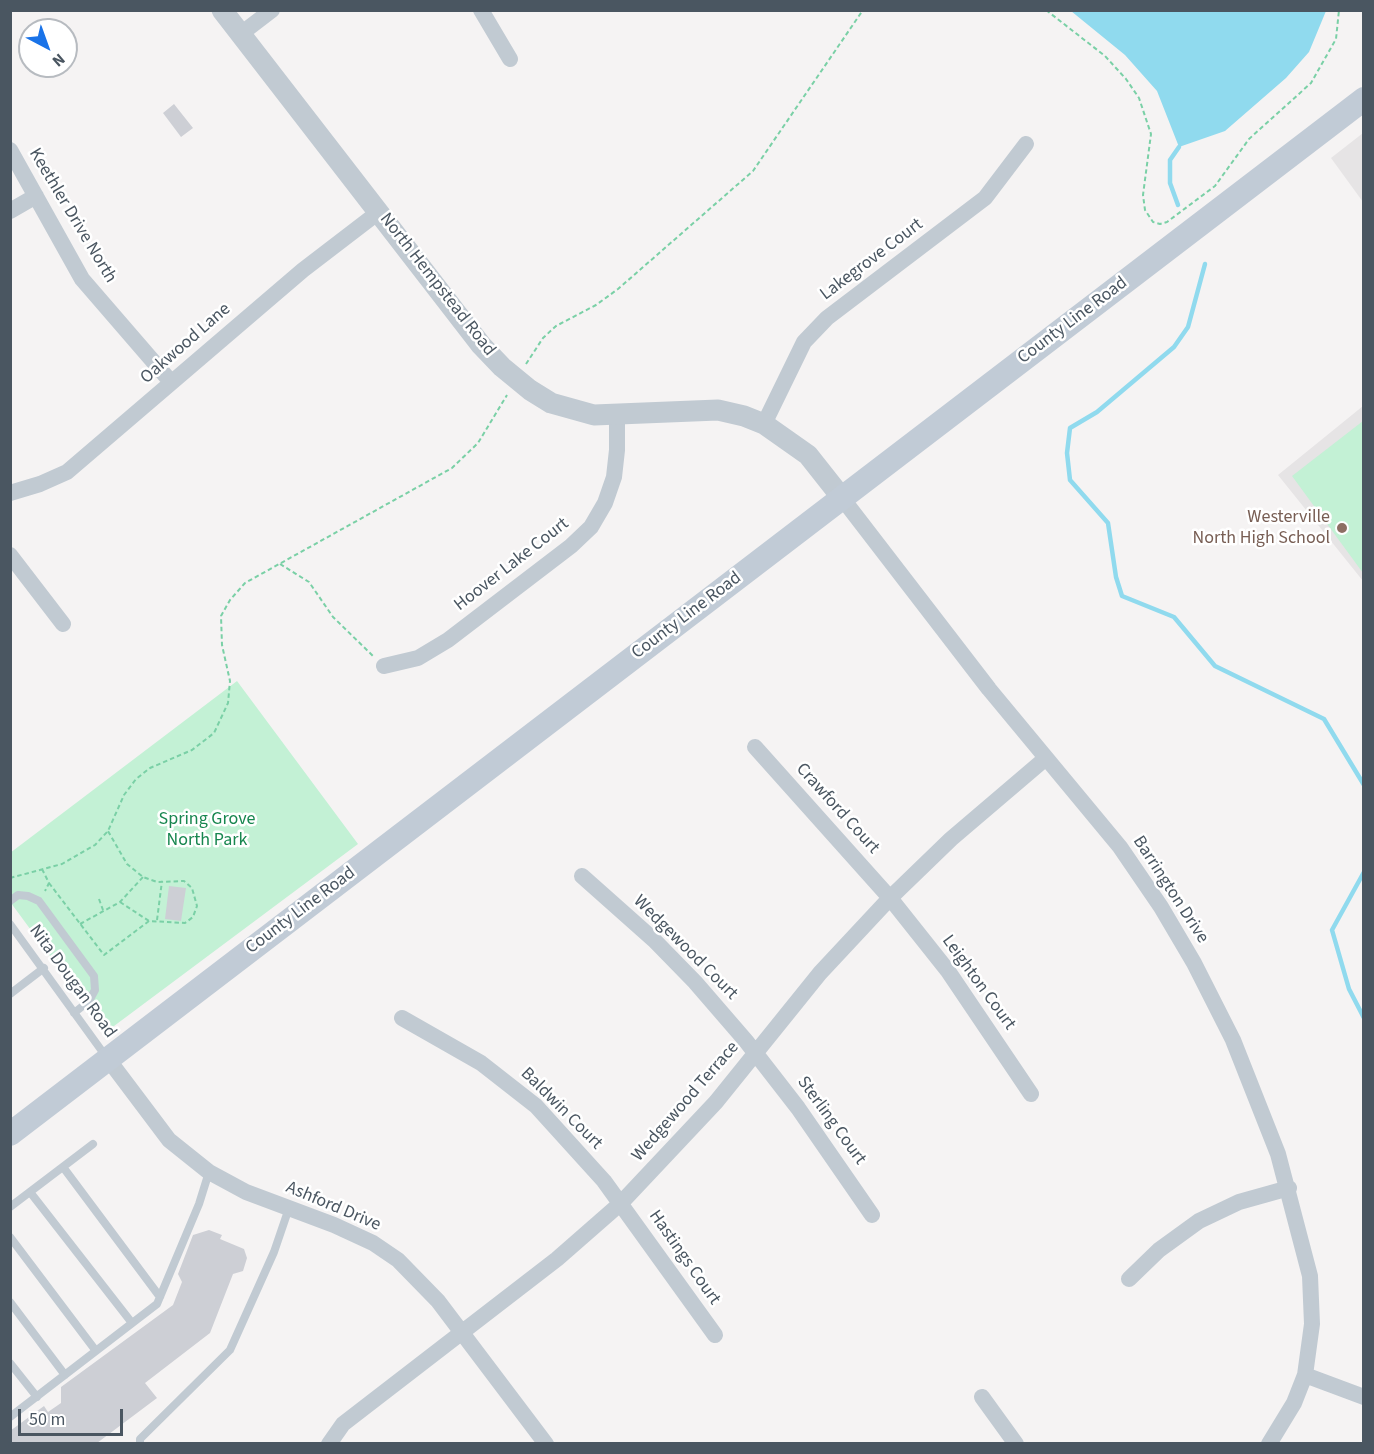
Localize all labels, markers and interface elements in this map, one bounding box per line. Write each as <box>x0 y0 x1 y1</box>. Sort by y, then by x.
north arrow <box>18 18 78 78</box>
text: N <box>47 48 70 72</box>
street label: Keethler Drive North <box>23 145 121 287</box>
street label: North Hempstead Road <box>374 209 500 361</box>
street label: Lakegrove Court <box>816 214 928 306</box>
street label: County Line Road <box>1014 273 1132 369</box>
street label: Oakwood Lane <box>136 299 236 389</box>
place label: Westerville North High School <box>1193 507 1330 550</box>
street label: Hoover Lake Court <box>450 514 574 616</box>
marker: Westerville North High School <box>1335 521 1349 535</box>
street label: County Line Road <box>628 568 746 664</box>
street label: Crawford Court <box>791 759 883 859</box>
park label: Spring Grove North Park <box>159 809 255 852</box>
street label: Barrington Drive <box>1127 832 1213 948</box>
street label: County Line Road <box>242 863 360 959</box>
street label: Wedgewood Court <box>628 891 742 1005</box>
street label: Nita Dougan Road <box>24 921 120 1043</box>
street label: Leighton Court <box>936 931 1020 1035</box>
street label: Wedgewood Terrace <box>628 1037 744 1167</box>
street label: Baldwin Court <box>515 1063 607 1155</box>
street label: Sterling Court <box>792 1073 870 1169</box>
street label: Ashford Drive <box>282 1177 384 1237</box>
street label: Hastings Court <box>643 1206 725 1310</box>
scale bar <box>21 1397 126 1435</box>
text: 50 m <box>29 1407 65 1432</box>

